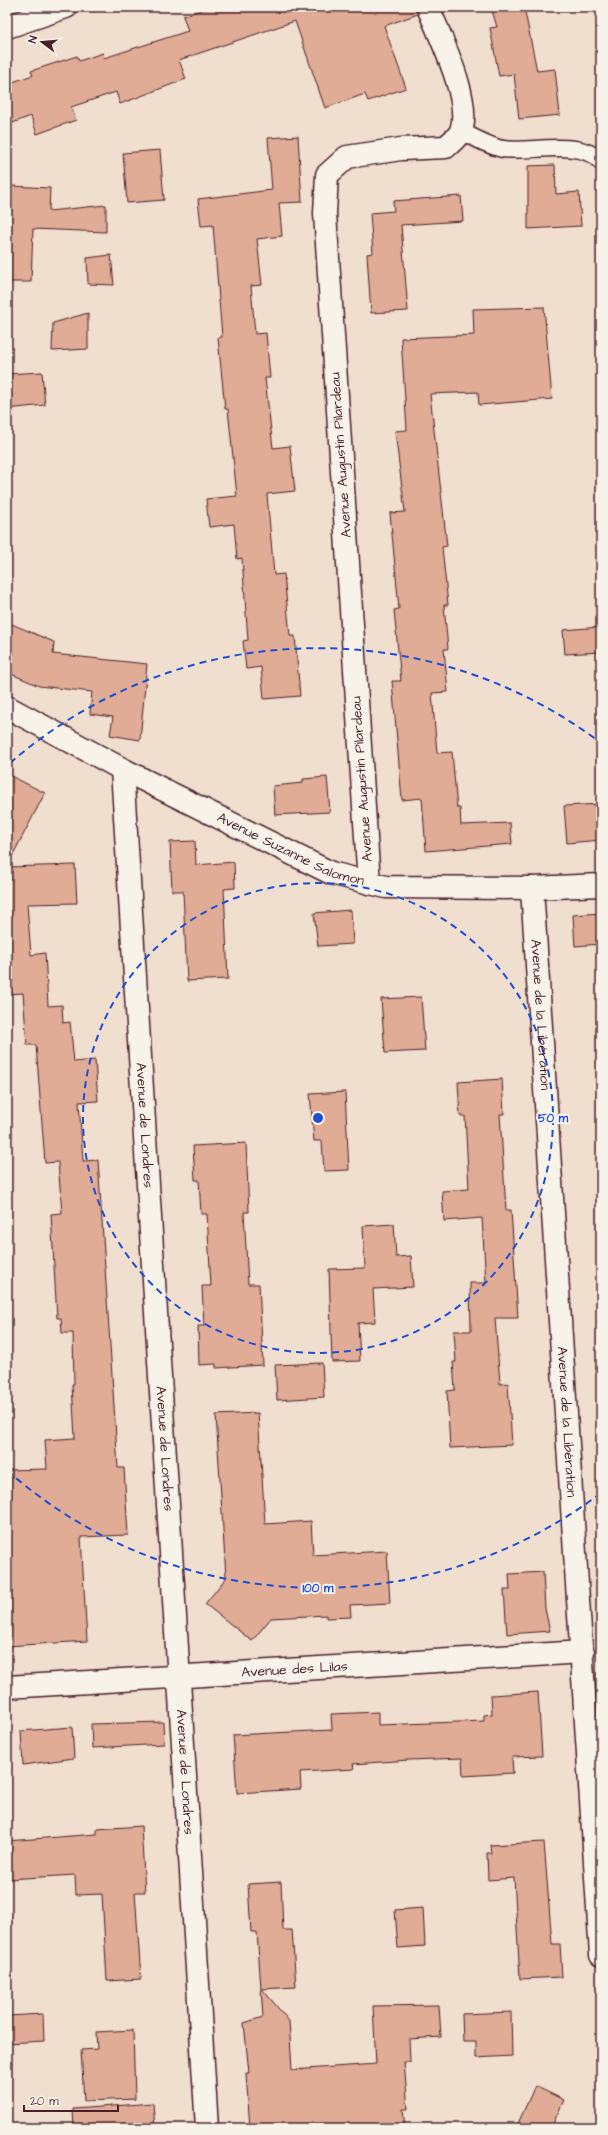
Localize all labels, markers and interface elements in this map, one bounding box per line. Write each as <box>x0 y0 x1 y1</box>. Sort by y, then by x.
north arrow <box>22 22 62 62</box>
text: N <box>25 34 41 45</box>
street label: Avenue Augustin Pilardeau <box>325 372 357 538</box>
street label: Avenue Augustin Pilardeau <box>346 696 378 862</box>
street label: Avenue Suzanne Salomon <box>213 808 367 891</box>
street label: Avenue de la Libération <box>525 939 555 1091</box>
street label: Avenue de Londres <box>130 1062 158 1189</box>
text: 50 m <box>538 1110 569 1127</box>
centre of rings <box>311 1111 325 1125</box>
street label: Avenue de la Libération <box>552 1346 581 1498</box>
street label: Avenue de Londres <box>151 1385 178 1512</box>
text: 100 m <box>303 1580 334 1597</box>
street label: Avenue des Lilas <box>241 1656 348 1683</box>
street label: Avenue de Londres <box>171 1709 199 1835</box>
scale bar <box>24 2087 118 2113</box>
text: 20 m <box>30 2093 59 2110</box>

